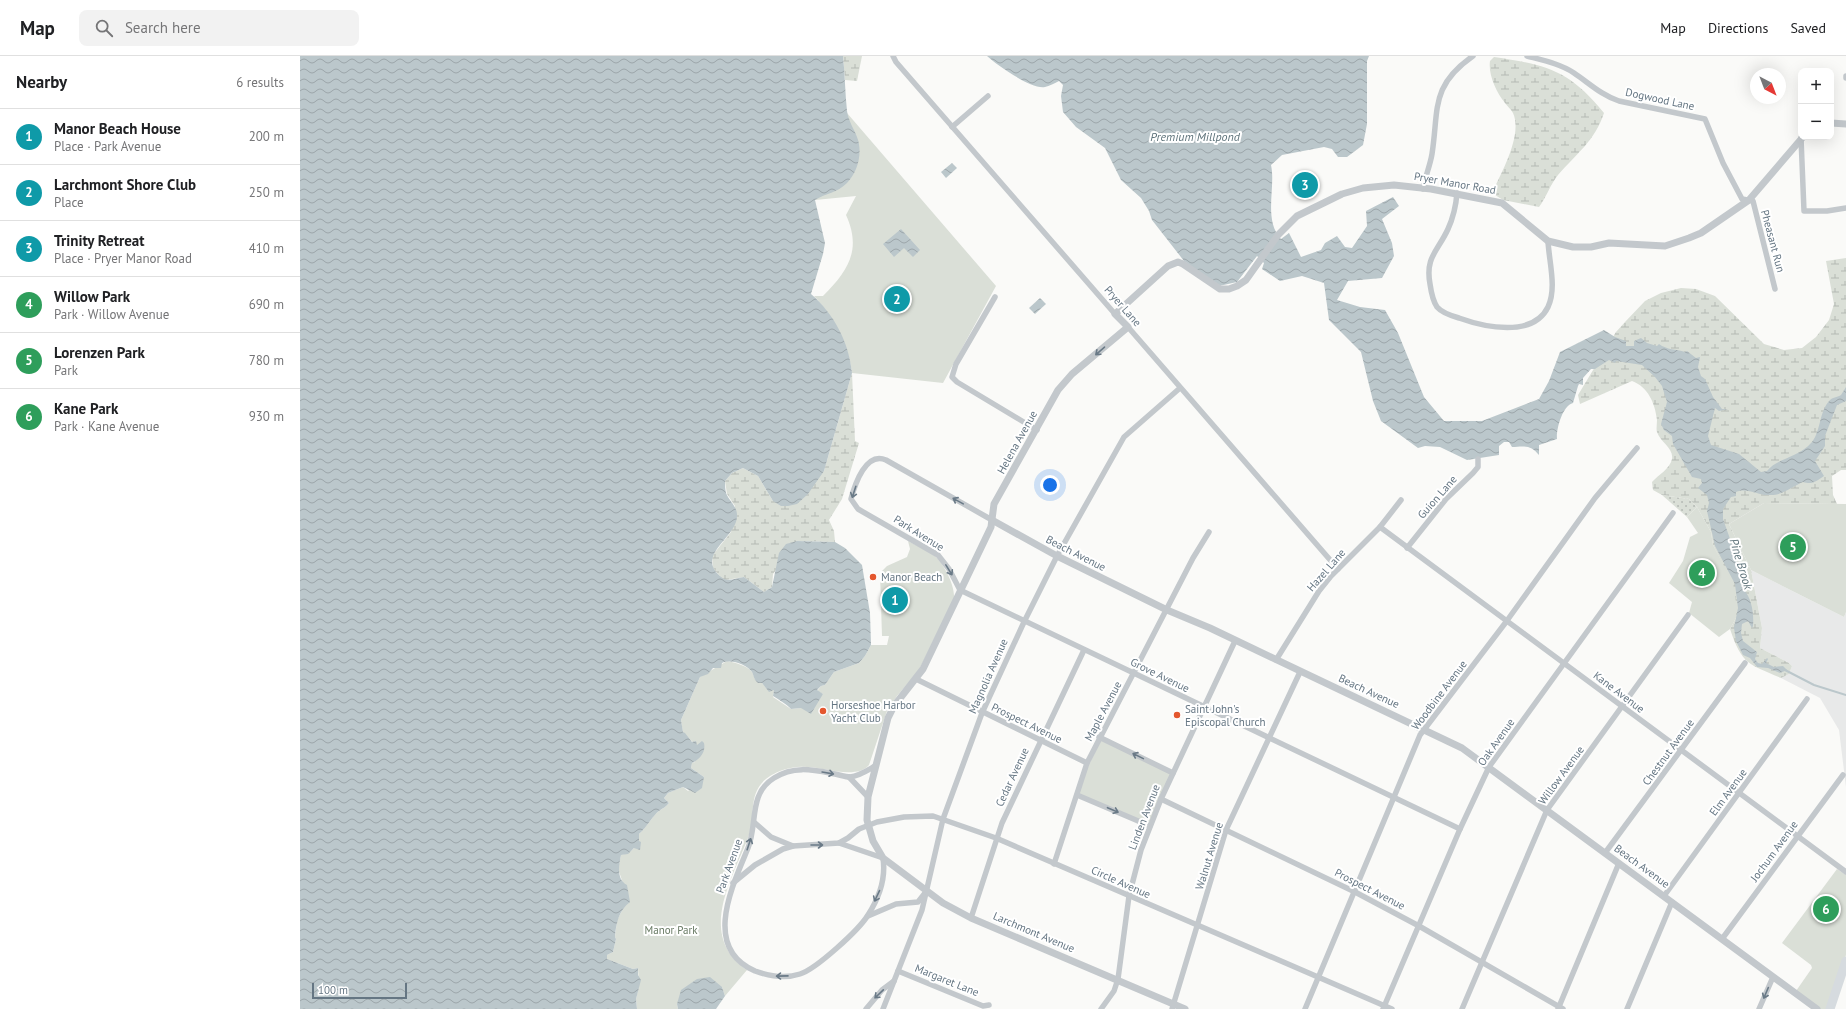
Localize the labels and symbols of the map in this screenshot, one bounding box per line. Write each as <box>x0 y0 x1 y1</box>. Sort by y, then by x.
north arrow <box>1750 68 1786 104</box>
street label: Dogwood Lane <box>1624 85 1696 113</box>
water label: Premium Millpond <box>1150 129 1241 144</box>
street label: Pryer Manor Road <box>1413 169 1497 197</box>
pin: 3 <box>1292 170 1318 200</box>
street label: Pheasant Run <box>1758 208 1788 274</box>
street label: Pryer Lane <box>1102 283 1145 330</box>
pin: 2 <box>884 284 910 314</box>
one-way arrow <box>1095 346 1105 355</box>
street label: Helena Avenue <box>994 408 1040 476</box>
street label: Guion Lane <box>1414 472 1460 522</box>
your location <box>1040 475 1060 495</box>
one-way arrow <box>849 486 857 498</box>
one-way arrow <box>952 496 964 504</box>
street label: Park Avenue <box>891 512 947 554</box>
street label: Beach Avenue <box>1044 532 1109 574</box>
pin: 5 <box>1780 532 1806 562</box>
water label: Pine Brook <box>1727 537 1756 592</box>
street label: Hazel Lane <box>1304 546 1349 594</box>
pin: 4 <box>1689 558 1715 588</box>
one-way arrow <box>945 564 953 575</box>
place label: Manor Beach <box>881 570 942 584</box>
marker: Manor Beach <box>868 572 878 582</box>
pin: 1 <box>882 585 908 615</box>
street label: Magnolia Avenue <box>965 636 1011 716</box>
street label: Grove Avenue <box>1128 655 1192 695</box>
street label: Woodbine Avenue <box>1408 657 1470 733</box>
street label: Kane Avenue <box>1591 668 1648 716</box>
street label: Beach Avenue <box>1336 671 1402 711</box>
street label: Maple Avenue <box>1081 678 1125 743</box>
place label: Horseshoe Harbor Yacht Club <box>831 698 916 725</box>
street label: Prospect Avenue <box>989 700 1065 746</box>
place label: Saint John's Episcopal Church <box>1185 702 1266 729</box>
marker: Horseshoe Harbor Yacht Club <box>818 706 828 716</box>
marker: Saint John's Episcopal Church <box>1172 710 1182 720</box>
street label: Oak Avenue <box>1475 715 1518 768</box>
street label: Chestnut Avenue <box>1639 716 1697 788</box>
street label: Willow Avenue <box>1535 743 1587 807</box>
street label: Cedar Avenue <box>992 745 1032 809</box>
one-way arrow <box>1132 752 1144 759</box>
street label: Elm Avenue <box>1706 765 1750 818</box>
one-way arrow <box>821 769 834 777</box>
street label: Linden Avenue <box>1125 782 1163 852</box>
one-way arrow <box>1106 807 1118 815</box>
street label: Jochum Avenue <box>1747 817 1801 885</box>
street label: Walnut Avenue <box>1192 820 1226 891</box>
street label: Park Avenue <box>713 837 745 895</box>
one-way arrow <box>746 838 753 851</box>
one-way arrow <box>810 841 823 849</box>
street label: Beach Avenue <box>1611 841 1673 891</box>
street label: Circle Avenue <box>1089 863 1153 902</box>
street label: Prospect Avenue <box>1332 865 1408 913</box>
one-way arrow <box>873 889 880 901</box>
pin: 6 <box>1813 894 1839 924</box>
street label: Larchmont Avenue <box>991 909 1077 956</box>
park label: Manor Park <box>645 923 698 937</box>
street label: Margaret Lane <box>913 961 981 999</box>
one-way arrow <box>776 972 789 980</box>
scale bar <box>312 981 407 1000</box>
one-way arrow <box>1761 987 1769 999</box>
one-way arrow <box>874 989 884 999</box>

